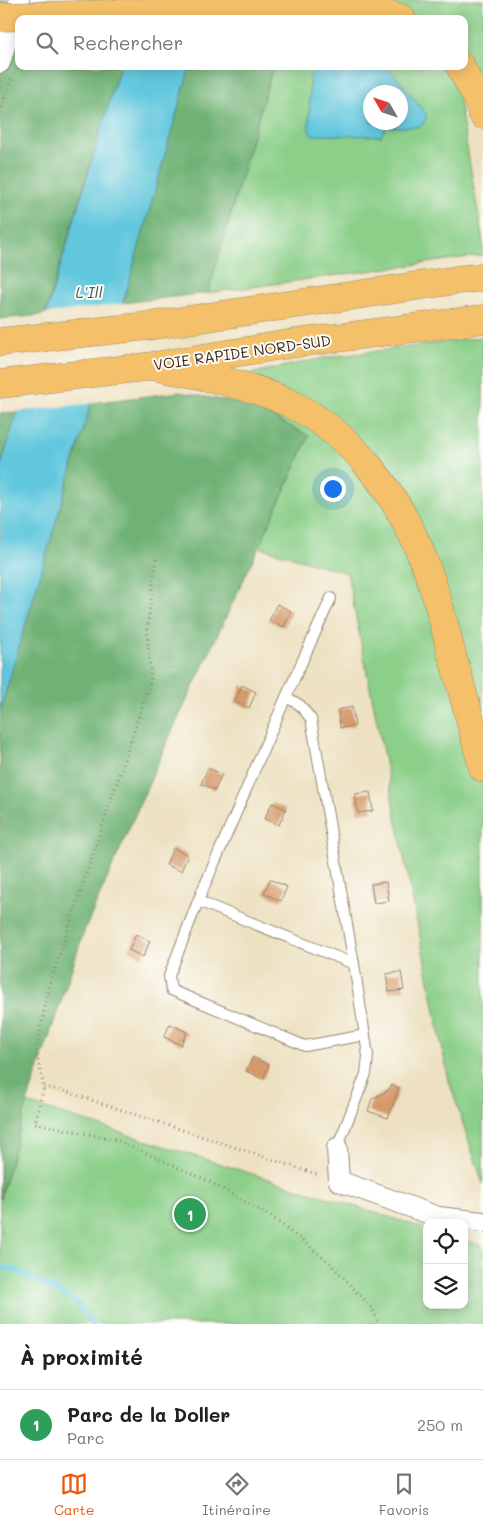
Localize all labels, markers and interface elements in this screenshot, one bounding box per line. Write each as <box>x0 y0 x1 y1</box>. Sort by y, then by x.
search box <box>15 15 468 70</box>
icon: search <box>33 29 61 57</box>
text: Rechercher <box>73 30 183 55</box>
north arrow <box>363 85 408 130</box>
water label: L'Ill <box>76 281 103 302</box>
street label: VOIE RAPIDE NORD-SUD <box>152 330 332 374</box>
your location <box>320 476 346 502</box>
pin: 1 <box>174 1195 206 1233</box>
map controls <box>423 1219 468 1309</box>
button: locate <box>423 1219 468 1264</box>
button: layers <box>423 1264 468 1309</box>
text: À proximité <box>20 1343 143 1370</box>
text: Parc de la Doller <box>67 1402 230 1427</box>
text: 1 <box>32 1414 40 1435</box>
text: 250 m <box>417 1414 463 1435</box>
text: Parc <box>67 1427 104 1448</box>
tab: Carte <box>54 1470 94 1519</box>
tab: Itinéraire <box>202 1470 271 1519</box>
tab: Favoris <box>379 1470 429 1519</box>

